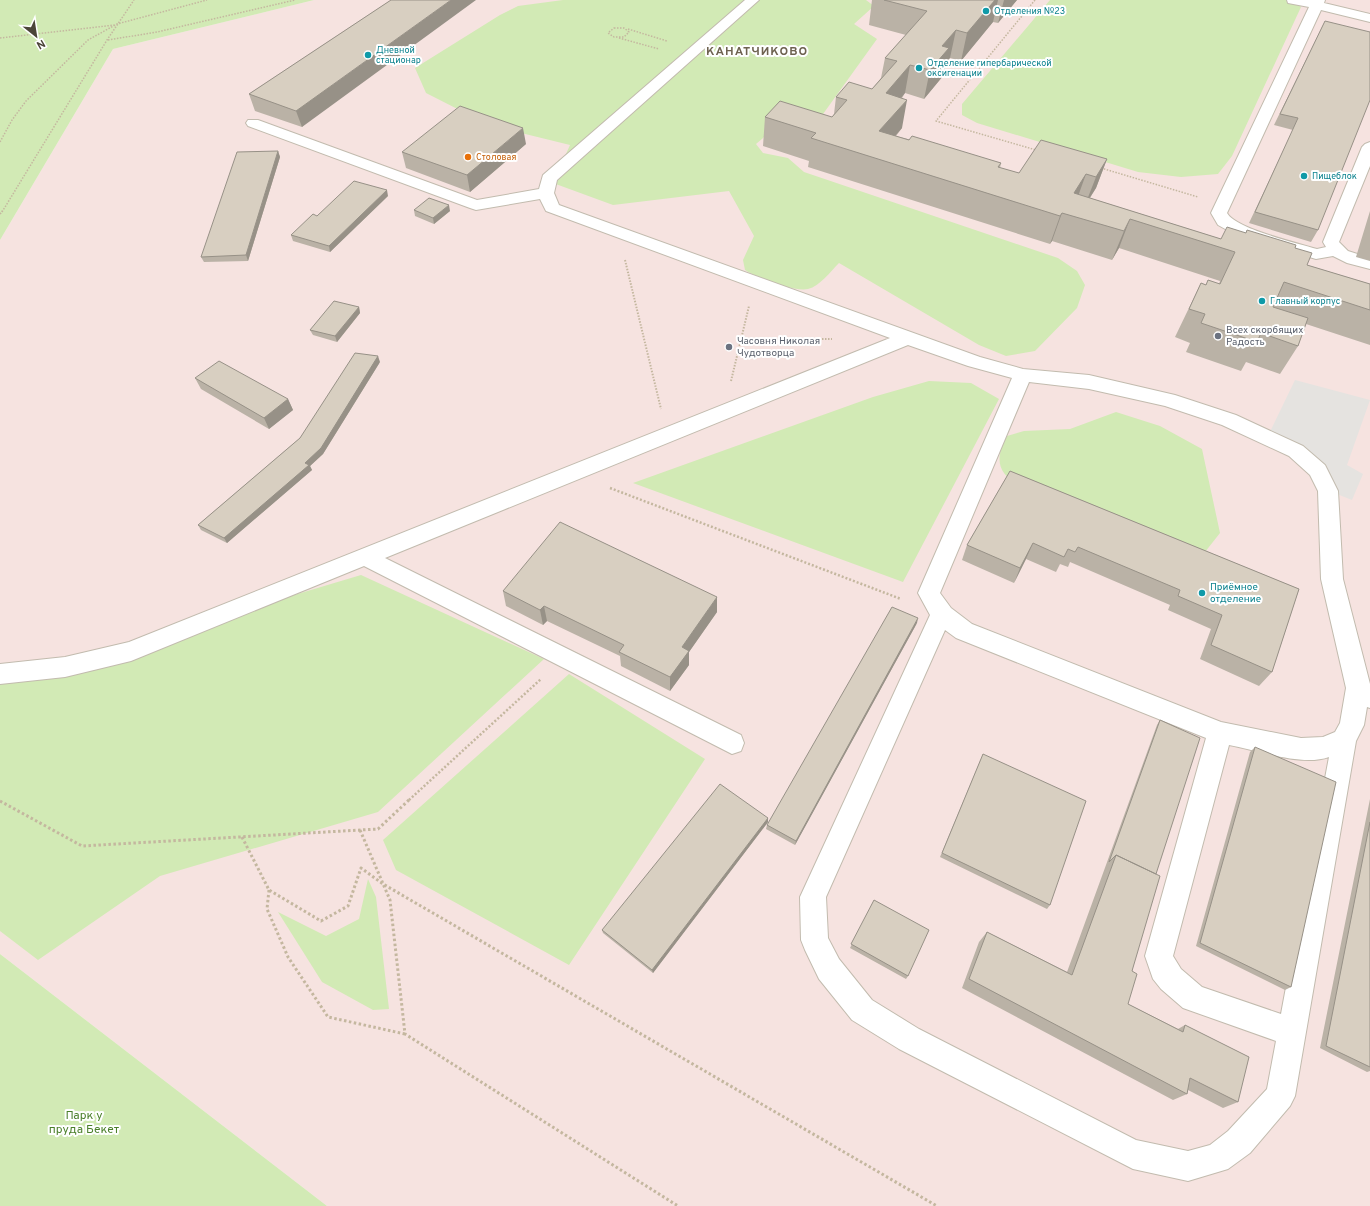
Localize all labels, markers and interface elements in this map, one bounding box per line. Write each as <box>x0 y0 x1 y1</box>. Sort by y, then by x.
marker: Отделения №23 <box>981 6 991 16</box>
place label: Отделения №23 <box>994 6 1065 17</box>
north arrow <box>16 16 56 56</box>
text: N <box>34 36 47 52</box>
district label: КАНАТЧИКОВО <box>706 44 808 60</box>
place label: Дневной стационар <box>376 45 421 66</box>
marker: Дневной стационар <box>363 50 373 60</box>
place label: Отделение гипербарической оксигенации <box>927 58 1052 79</box>
marker: Отделение гипербарической оксигенации <box>914 63 924 73</box>
marker: Столовая <box>463 152 473 162</box>
place label: Столовая <box>476 152 516 163</box>
marker: Пищеблок <box>1299 171 1309 181</box>
place label: Пищеблок <box>1312 171 1357 182</box>
marker: Главный корпус <box>1257 296 1267 306</box>
place label: Главный корпус <box>1270 296 1341 307</box>
place label: Всех скорбящих Радость <box>1226 324 1303 349</box>
marker: Всех скорбящих Радость <box>1213 331 1223 341</box>
place label: Часовня Николая Чудотворца <box>737 335 820 360</box>
marker: Часовня Николая Чудотворца <box>724 342 734 352</box>
place label: Приёмное отделение <box>1210 581 1261 606</box>
marker: Приёмное отделение <box>1197 588 1207 598</box>
park label: Парк у пруда Бекет <box>49 1108 120 1138</box>

